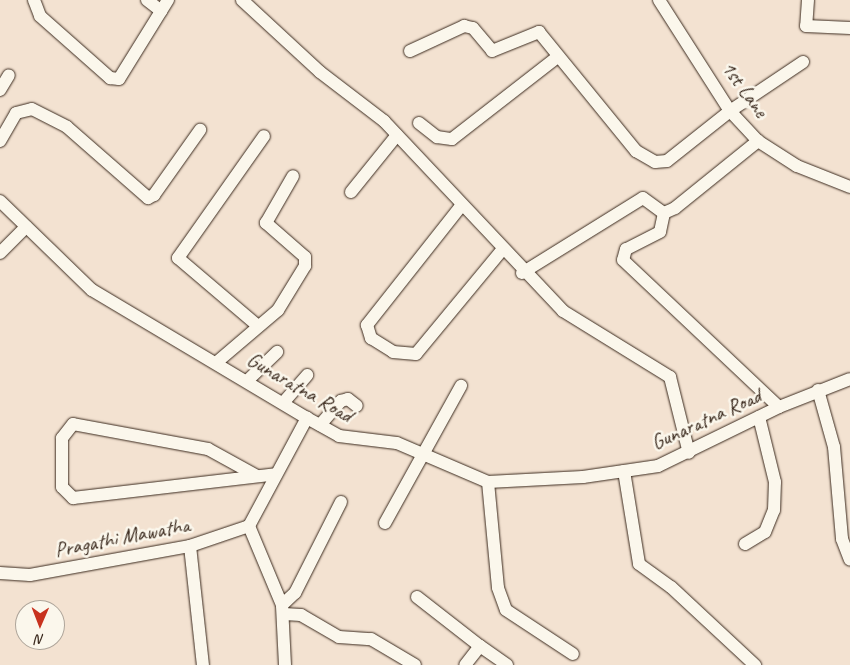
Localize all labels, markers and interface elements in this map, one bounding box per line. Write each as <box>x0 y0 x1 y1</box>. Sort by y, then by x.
street label: 1st Lane <box>716 56 774 122</box>
street label: Gunaratna Road <box>243 347 357 427</box>
street label: Gunaratna Road <box>647 383 765 455</box>
street label: Pragathi Mawatha <box>53 512 191 562</box>
north arrow <box>15 600 65 650</box>
text: N <box>35 631 44 648</box>

